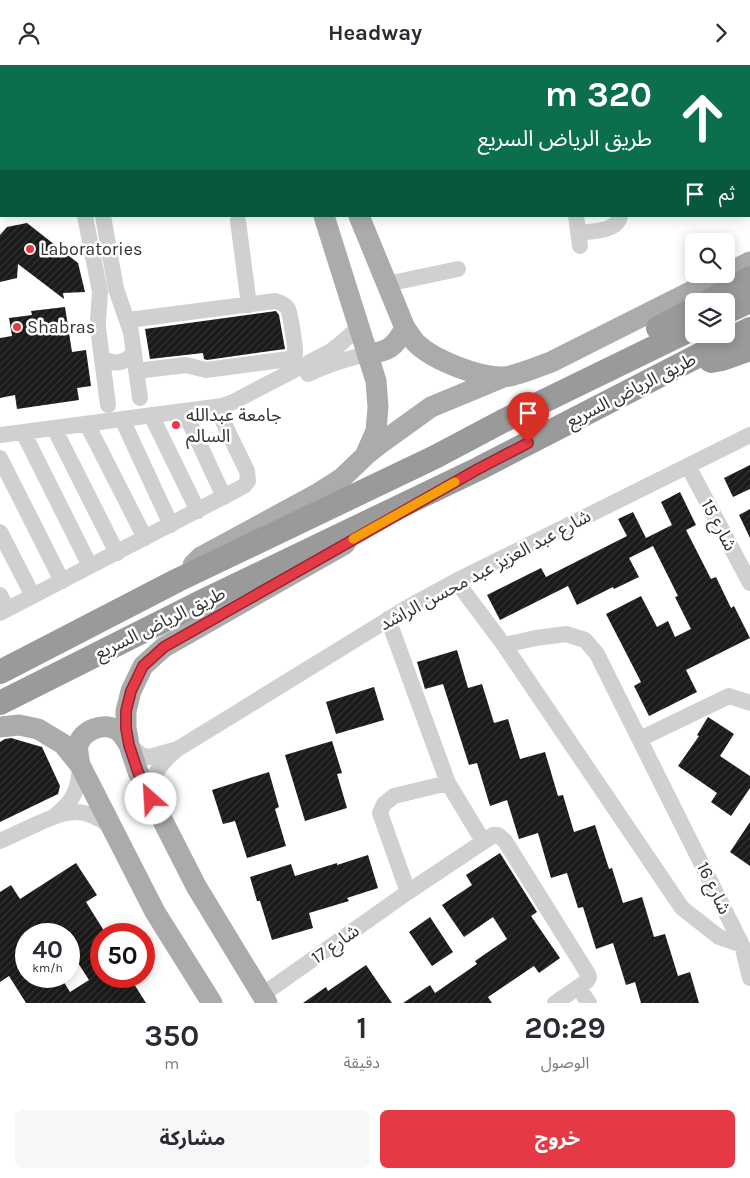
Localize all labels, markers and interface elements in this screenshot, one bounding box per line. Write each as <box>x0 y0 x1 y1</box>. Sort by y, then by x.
icon: person <box>15 19 43 47</box>
icon: forward <box>707 19 735 47</box>
text: Headway <box>328 20 422 46</box>
text: 320 m <box>545 74 652 115</box>
icon: ahead <box>670 85 735 150</box>
text: طريق الرياض السريع <box>478 126 652 152</box>
icon: arrive <box>681 180 709 208</box>
text: ثم <box>719 183 735 205</box>
map controls <box>685 233 735 343</box>
button: search <box>685 233 735 283</box>
place label: Laboratories <box>40 238 142 260</box>
marker: Laboratories <box>24 243 36 255</box>
button: layers <box>685 293 735 343</box>
place label: Shabras <box>27 316 95 338</box>
marker: Shabras <box>11 321 23 333</box>
street label: طريق الرياض السريع <box>562 348 701 435</box>
pin <box>507 392 549 443</box>
icon: arrive <box>514 399 542 427</box>
place label: جامعة عبدالله السالم <box>186 404 282 449</box>
marker: جامعة عبدالله السالم <box>170 419 182 431</box>
street label: شارع 15 <box>694 495 742 556</box>
street label: شارع عبد العزيز عبد محسن الراشد <box>375 505 596 638</box>
street label: طريق الرياض السريع <box>91 582 230 667</box>
position arrow <box>124 772 176 824</box>
street label: شارع 16 <box>689 858 736 919</box>
street label: شارع 17 <box>307 920 365 971</box>
speed limit sign: 50 <box>90 923 155 988</box>
text: 40 <box>32 935 63 964</box>
text: km/h <box>32 961 63 975</box>
text: 1 <box>356 1010 367 1046</box>
text: 20:29 <box>524 1010 606 1046</box>
text: 350 <box>144 1018 199 1054</box>
text: دقيقة <box>344 1053 380 1072</box>
text: الوصول <box>541 1053 589 1072</box>
text: m <box>164 1054 179 1073</box>
button: مشاركة <box>15 1110 370 1168</box>
button: خروج <box>380 1110 735 1168</box>

